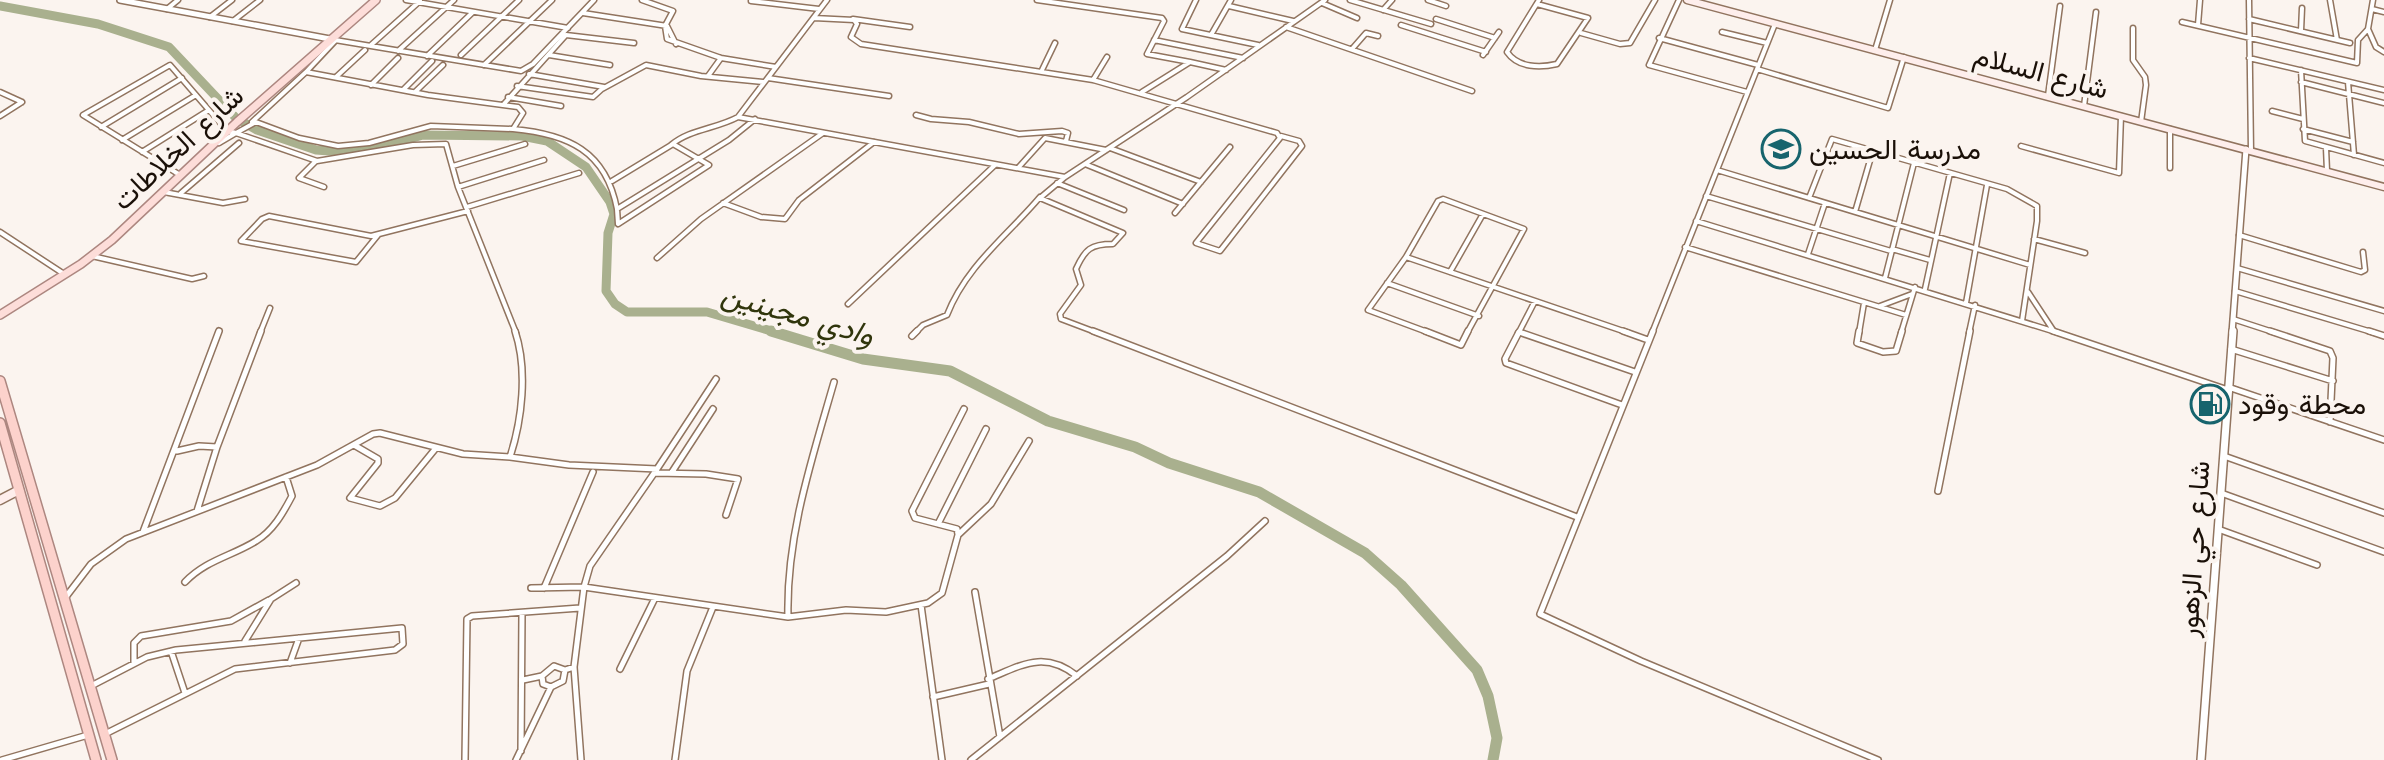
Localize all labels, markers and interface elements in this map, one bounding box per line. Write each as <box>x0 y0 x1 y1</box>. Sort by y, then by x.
street label: شارع السلام <box>1970 38 2112 108</box>
street label: شارع الخلاطات <box>106 79 251 218</box>
school or university icon: مدرسة الحسين <box>1760 128 1802 170</box>
place label: مدرسة الحسين <box>1809 133 1981 167</box>
water label: وادي مجينين <box>716 276 878 359</box>
fuel station icon: محطة وقود <box>2189 383 2231 425</box>
place label: محطة وقود <box>2238 388 2366 422</box>
street label: شارع حي الزهور <box>2171 460 2223 640</box>

